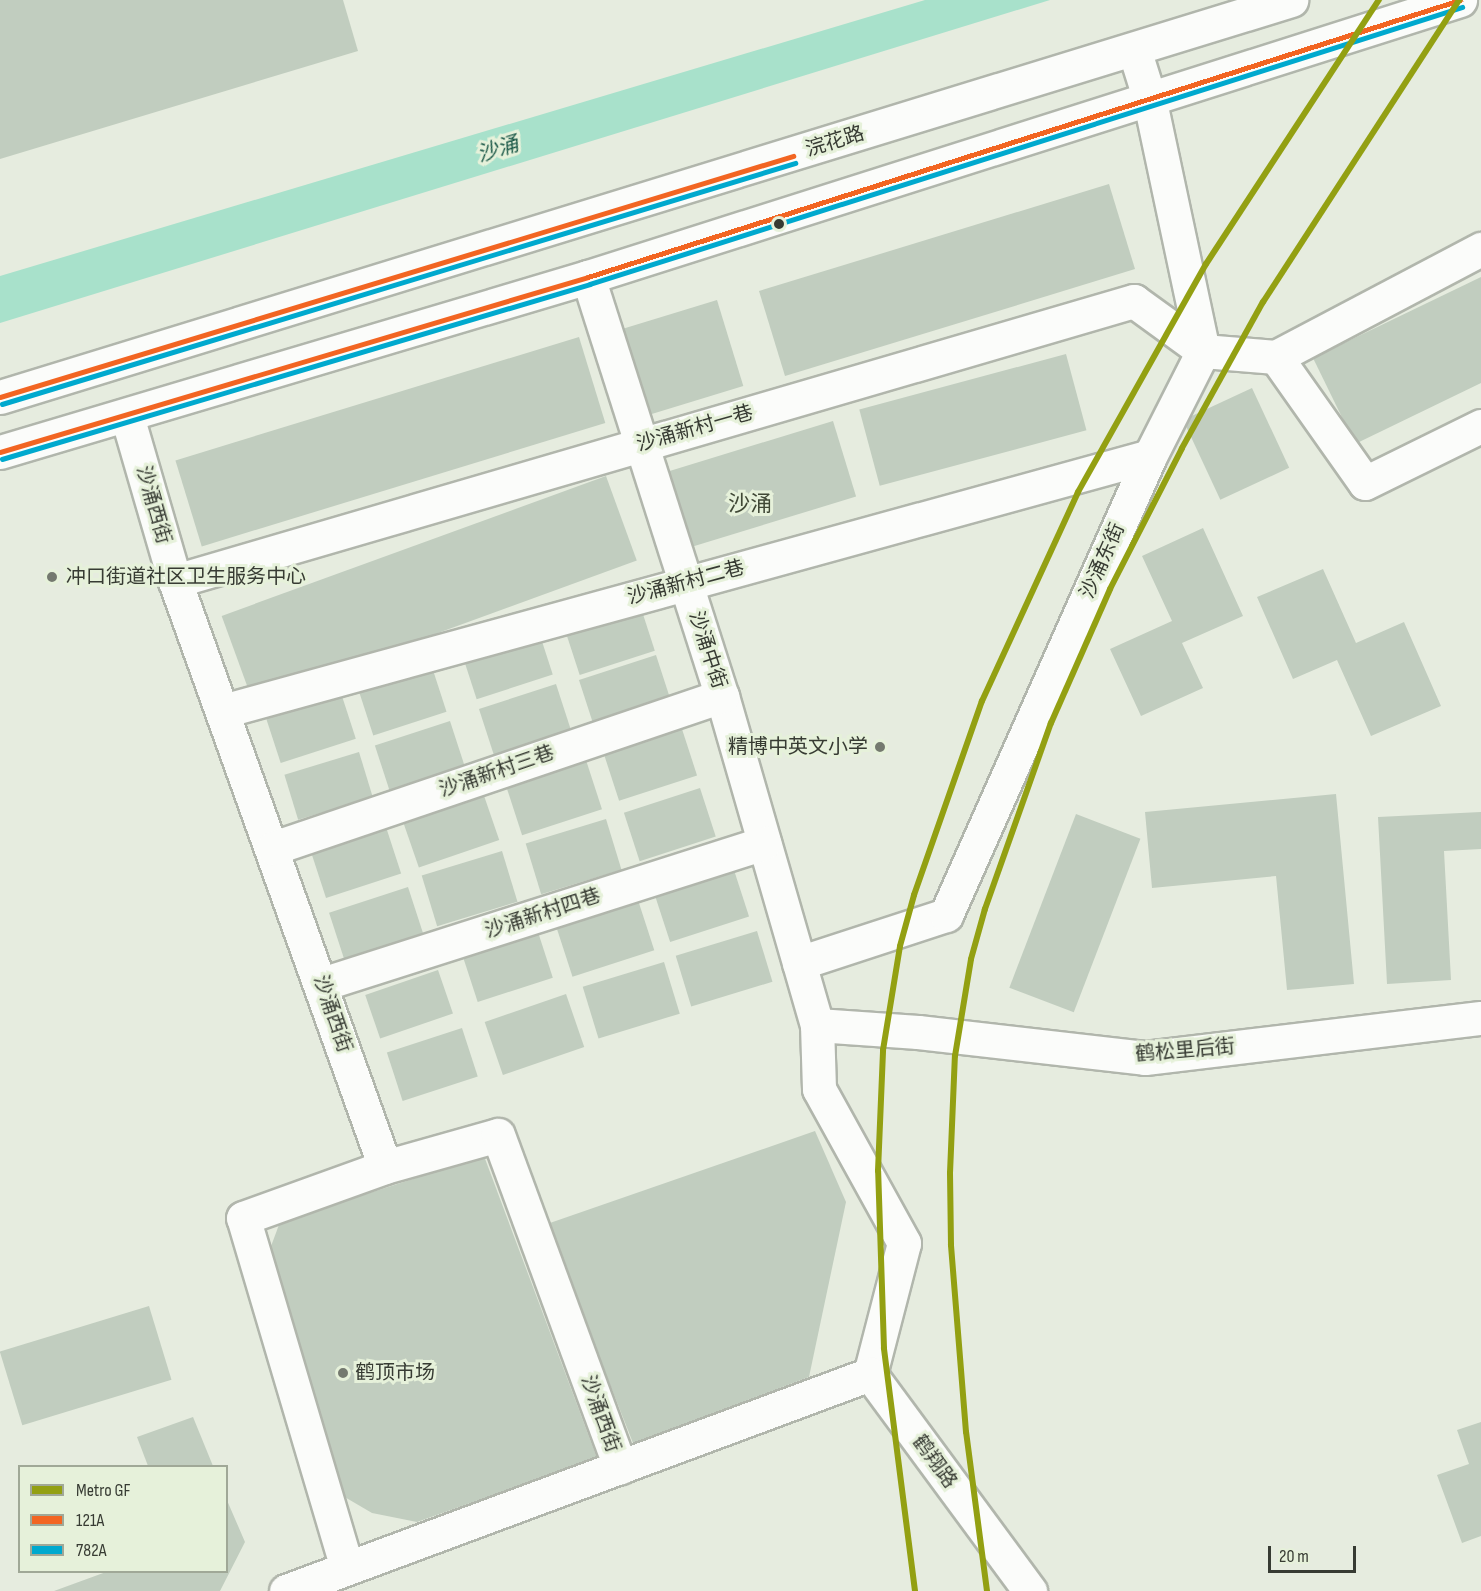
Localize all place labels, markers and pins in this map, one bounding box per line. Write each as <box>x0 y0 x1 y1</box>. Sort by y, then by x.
unlabelled marker <box>773 218 785 230</box>
place label: 冲口街道社区卫生服务中心 <box>66 565 306 589</box>
marker: 冲口街道社区卫生服务中心 <box>43 568 61 586</box>
place label: 精博中英文小学 <box>728 735 868 759</box>
marker: 精博中英文小学 <box>873 740 887 754</box>
place label: 鹤顶市场 <box>355 1361 435 1385</box>
marker: 鹤顶市场 <box>336 1366 350 1380</box>

